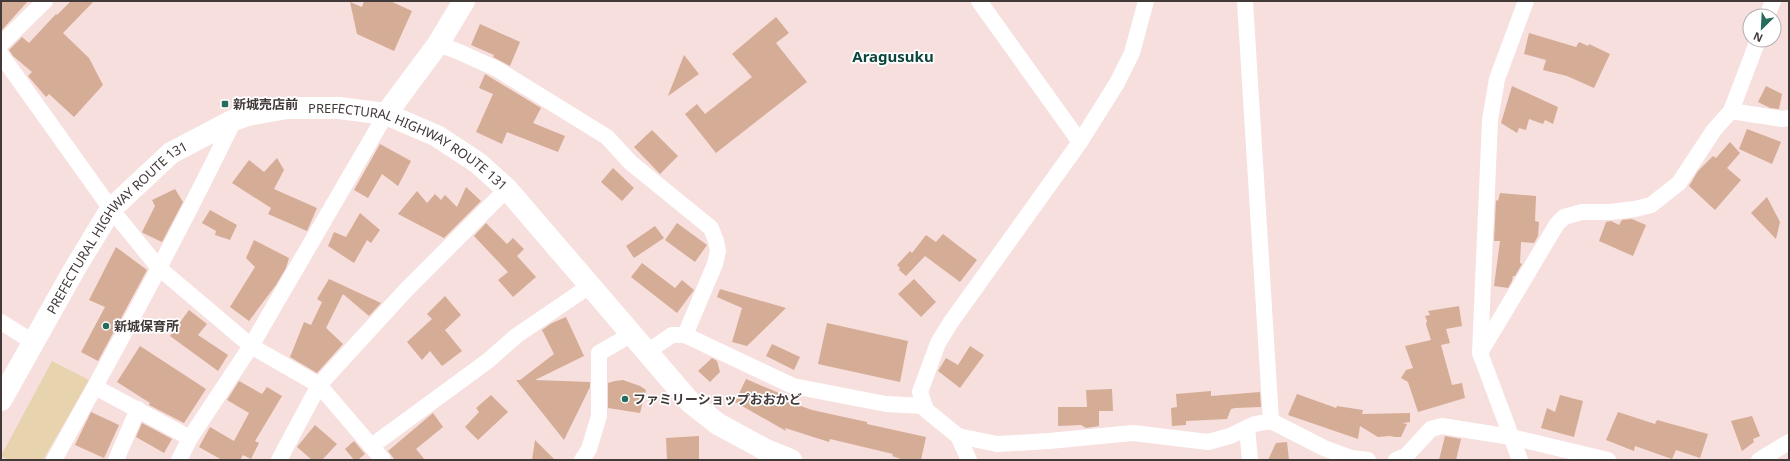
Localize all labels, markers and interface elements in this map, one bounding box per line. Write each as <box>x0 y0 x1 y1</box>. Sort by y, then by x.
north arrow <box>1742 8 1782 48</box>
text: N <box>1751 29 1765 46</box>
district label: Aragusuku <box>852 46 934 66</box>
place label: 新城売店前 <box>233 95 298 113</box>
marker: 新城売店前 <box>220 99 230 109</box>
street label: PREFECTURAL HIGHWAY ROUTE 131 <box>308 99 511 194</box>
street label: PREFECTURAL HIGHWAY ROUTE 131 <box>42 137 191 317</box>
place label: 新城保育所 <box>114 317 179 335</box>
marker: 新城保育所 <box>101 321 111 331</box>
place label: ファミリーショップおおかど <box>633 390 802 408</box>
marker: ファミリーショップおおかど <box>620 394 630 404</box>

